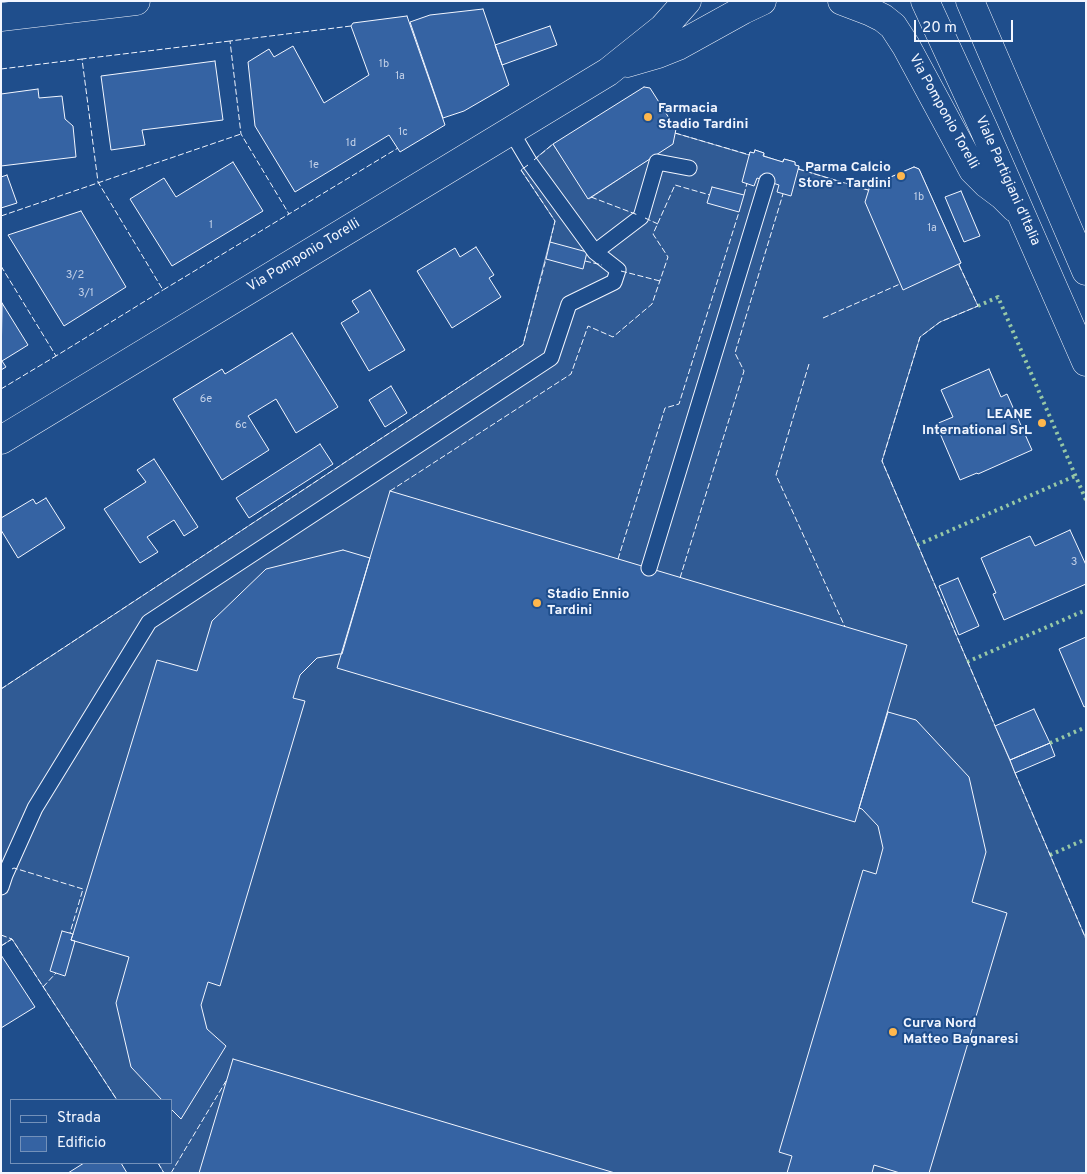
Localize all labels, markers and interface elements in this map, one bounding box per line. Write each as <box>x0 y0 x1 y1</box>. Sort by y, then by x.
scale bar <box>917 10 1016 42</box>
text: 20 m <box>922 19 957 38</box>
street label: Via Pomponio Torelli <box>904 52 982 172</box>
house number: 1b <box>379 58 389 72</box>
house number: 1a <box>395 70 405 84</box>
place label: Farmacia Stadio Tardini <box>658 101 748 134</box>
marker: Farmacia Stadio Tardini <box>642 111 654 123</box>
street label: Viale Partigiani d'Italia <box>971 113 1043 249</box>
house number: 1c <box>398 126 408 140</box>
house number: 1d <box>346 137 356 151</box>
house number: 1e <box>309 159 319 173</box>
place label: Parma Calcio Store - Tardini <box>798 160 891 192</box>
marker: Parma Calcio Store - Tardini <box>895 170 907 182</box>
house number: 1b <box>914 191 924 205</box>
street label: Via Pomponio Torelli <box>245 216 363 296</box>
house number: 1 <box>209 219 213 233</box>
house number: 1a <box>927 222 937 236</box>
house number: 3/2 <box>66 269 84 283</box>
house number: 3/1 <box>78 287 94 301</box>
house number: 6e <box>200 393 212 407</box>
place label: LEANE International SrL <box>922 407 1032 440</box>
marker: LEANE International SrL <box>1036 417 1048 429</box>
house number: 6c <box>235 419 247 433</box>
house number: 3 <box>1071 556 1077 570</box>
place label: Stadio Ennio Tardini <box>547 587 629 620</box>
marker: Stadio Ennio Tardini <box>531 597 543 609</box>
place label: Curva Nord Matteo Bagnaresi <box>903 1016 1018 1048</box>
marker: Curva Nord Matteo Bagnaresi <box>887 1026 899 1038</box>
legend <box>10 1099 172 1164</box>
text: Strada <box>57 1109 101 1128</box>
text: Edificio <box>57 1134 106 1153</box>

